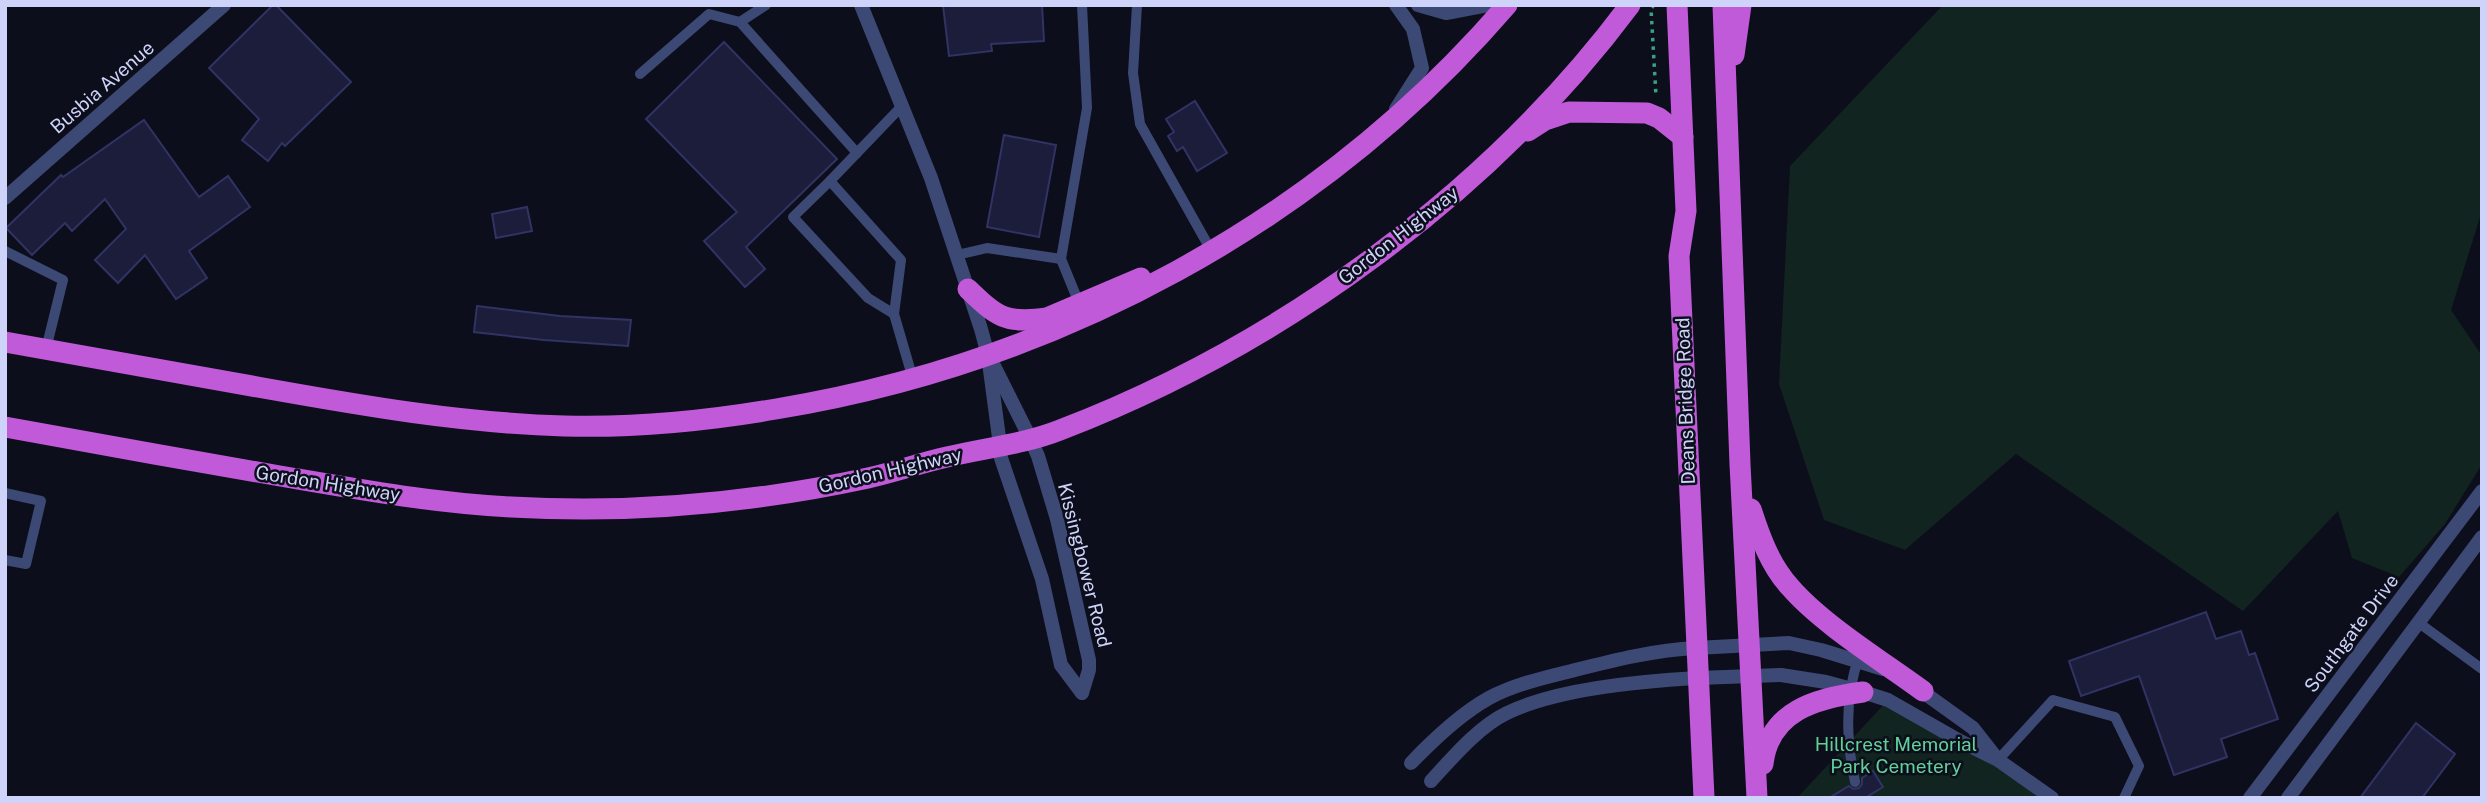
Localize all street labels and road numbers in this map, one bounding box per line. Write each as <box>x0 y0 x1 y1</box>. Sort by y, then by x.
street label: Busbia Avenue <box>46 36 158 138</box>
street label: Gordon Highway <box>1334 181 1462 289</box>
street label: Deans Bridge Road <box>1671 317 1699 485</box>
street label: Gordon Highway <box>816 443 964 497</box>
street label: Gordon Highway <box>254 461 402 505</box>
street label: Kissingbower Road <box>1054 480 1116 650</box>
street label: Southgate Drive <box>2299 570 2403 696</box>

